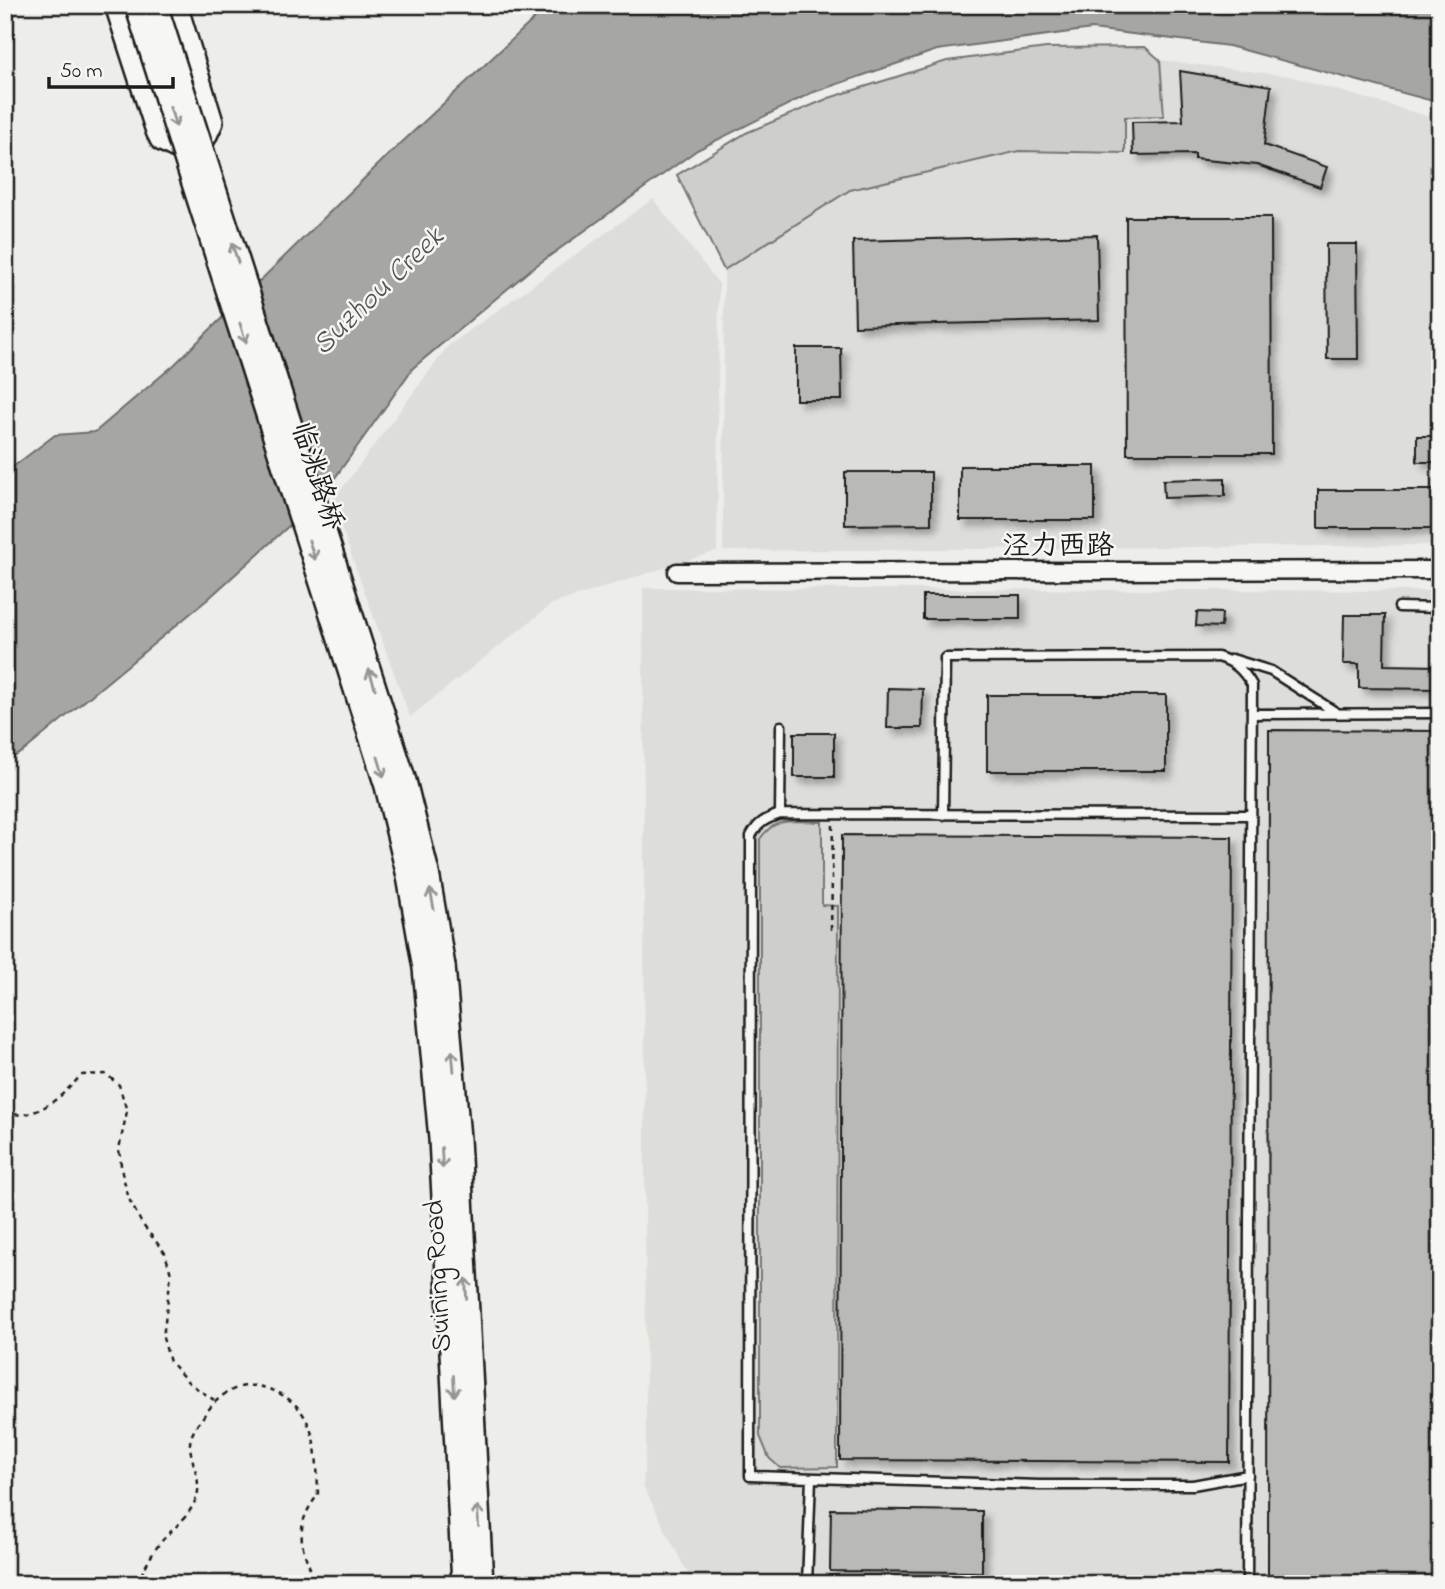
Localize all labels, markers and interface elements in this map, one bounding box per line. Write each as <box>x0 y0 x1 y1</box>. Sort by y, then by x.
scale bar <box>49 46 173 90</box>
text: 50 m <box>60 57 103 87</box>
one-way arrow <box>167 106 180 128</box>
water label: Suzhou Creek <box>303 216 457 367</box>
one-way arrow <box>228 242 241 264</box>
one-way arrow <box>237 322 250 344</box>
street label: 临洮路桥 <box>279 416 352 536</box>
street label: 泾力西路 <box>1002 527 1114 568</box>
one-way arrow <box>306 539 319 561</box>
one-way arrow <box>365 669 377 691</box>
one-way arrow <box>376 755 389 777</box>
one-way arrow <box>424 888 438 911</box>
one-way arrow <box>446 1050 459 1073</box>
one-way arrow <box>436 1147 449 1169</box>
street label: Suining Road <box>415 1199 464 1353</box>
one-way arrow <box>459 1278 472 1300</box>
one-way arrow <box>447 1374 460 1397</box>
one-way arrow <box>471 1504 484 1527</box>

